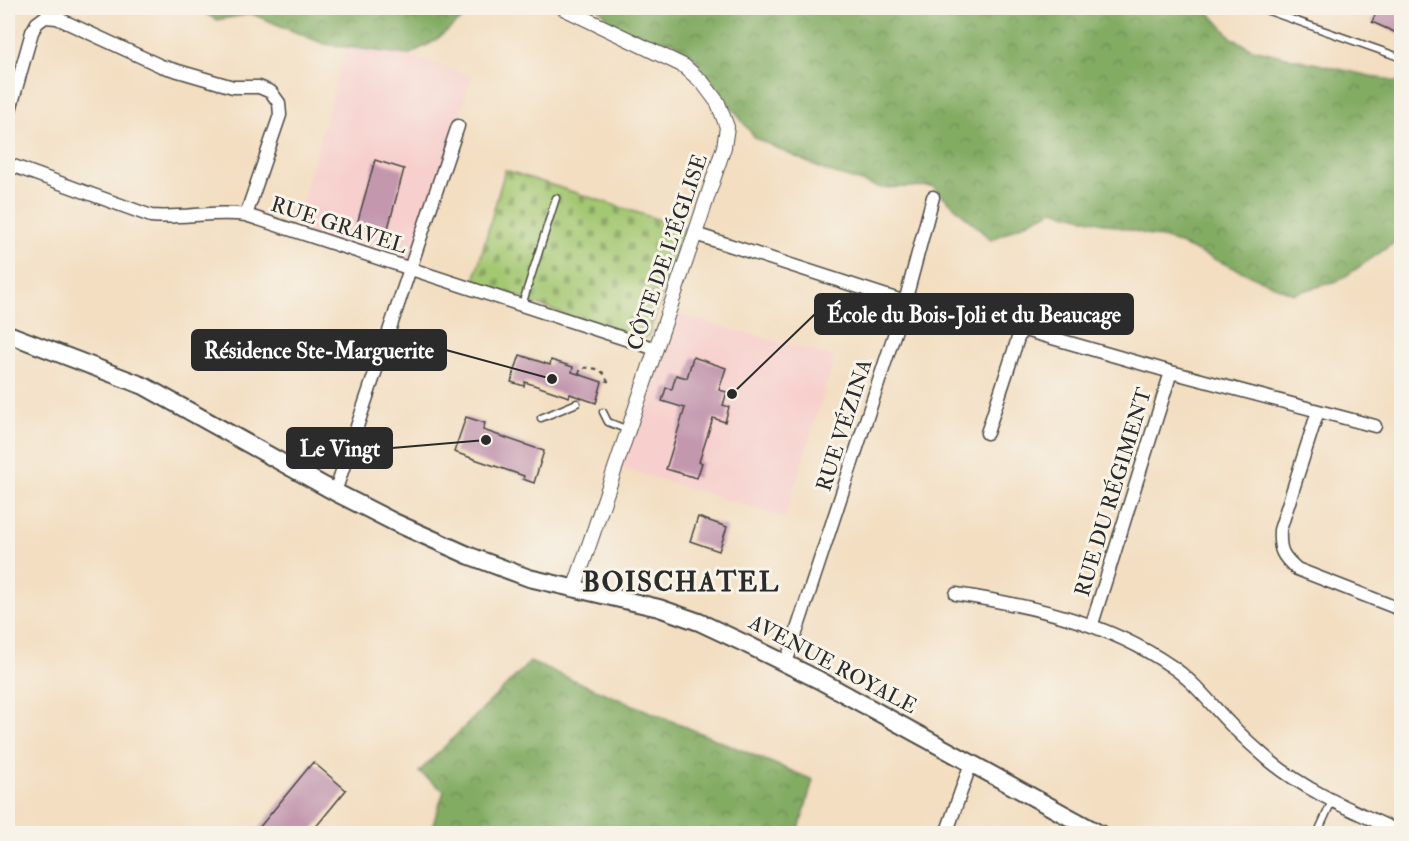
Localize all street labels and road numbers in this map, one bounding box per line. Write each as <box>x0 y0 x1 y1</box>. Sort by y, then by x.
street label: CÔTE DE L'ÉGLISE <box>621 150 714 354</box>
street label: RUE GRAVEL <box>267 191 410 260</box>
street label: RUE VÉZINA <box>810 356 879 495</box>
street label: RUE DU RÉGIMENT <box>1069 384 1158 600</box>
street label: AVENUE ROYALE <box>743 608 921 720</box>

